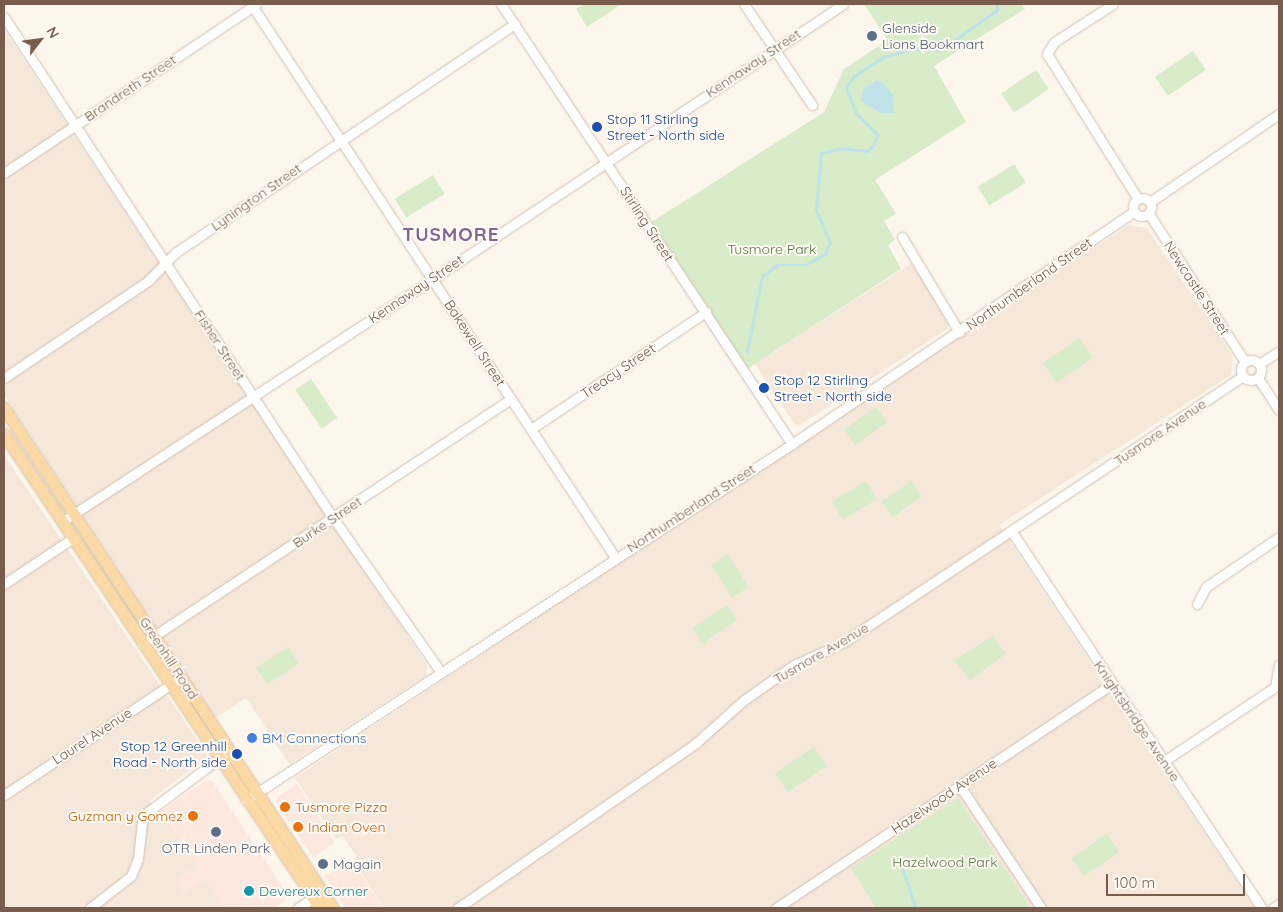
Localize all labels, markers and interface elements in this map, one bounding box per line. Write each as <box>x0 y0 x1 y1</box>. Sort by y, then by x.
north arrow <box>15 15 65 65</box>
place label: Glenside Lions Bookmart <box>882 20 984 52</box>
text: N <box>43 24 63 41</box>
street label: Kennaway Street <box>702 25 804 101</box>
marker: Glenside Lions Bookmart <box>866 30 878 42</box>
street label: Brandreth Street <box>81 51 179 125</box>
place label: Stop 11 Stirling Street - North side <box>607 111 725 144</box>
marker: Stop 11 Stirling Street - North side <box>591 121 603 133</box>
street label: Lynington Street <box>208 160 304 234</box>
street label: Stirling Street <box>617 183 677 265</box>
district label: TUSMORE <box>401 224 501 246</box>
street label: Northumberland Street <box>963 234 1095 334</box>
street label: Newcastle Street <box>1160 238 1234 338</box>
park label: Tusmore Park <box>728 241 816 257</box>
street label: Kennaway Street <box>365 251 467 327</box>
street label: Bakewell Street <box>441 297 509 389</box>
street label: Fisher Street <box>191 307 249 383</box>
street label: Treacy Street <box>577 340 659 402</box>
place label: Stop 12 Stirling Street - North side <box>774 372 892 404</box>
marker: Stop 12 Stirling Street - North side <box>758 382 770 394</box>
street label: Tusmore Avenue <box>1111 395 1209 469</box>
street label: Northumberland Street <box>624 460 758 556</box>
street label: Burke Street <box>289 493 365 551</box>
street label: Greenhill Road <box>136 614 202 702</box>
street label: Tusmore Avenue <box>770 619 872 687</box>
street label: Knightsbridge Avenue <box>1090 657 1184 785</box>
street label: Laurel Avenue <box>49 704 135 768</box>
place label: BM Connections <box>262 730 366 746</box>
marker: BM Connections <box>246 732 258 744</box>
place label: Stop 12 Greenhill Road - North side <box>113 738 227 770</box>
marker: Stop 12 Greenhill Road - North side <box>231 748 243 760</box>
street label: Hazelwood Avenue <box>888 754 1000 838</box>
place label: Tusmore Pizza <box>295 799 388 815</box>
marker: Tusmore Pizza <box>279 801 291 813</box>
place label: Guzman y Gomez <box>68 808 183 824</box>
marker: Guzman y Gomez <box>187 810 199 822</box>
place label: Indian Oven <box>308 819 386 835</box>
marker: Indian Oven <box>292 821 304 833</box>
marker: OTR Linden Park <box>210 826 222 838</box>
place label: OTR Linden Park <box>162 840 270 856</box>
park label: Hazelwood Park <box>892 854 998 870</box>
place label: Magain <box>333 856 381 872</box>
marker: Magain <box>317 858 329 870</box>
scale bar <box>1108 864 1247 896</box>
text: 100 m <box>1114 873 1155 892</box>
place label: Devereux Corner <box>259 883 368 899</box>
marker: Devereux Corner <box>243 885 255 897</box>

